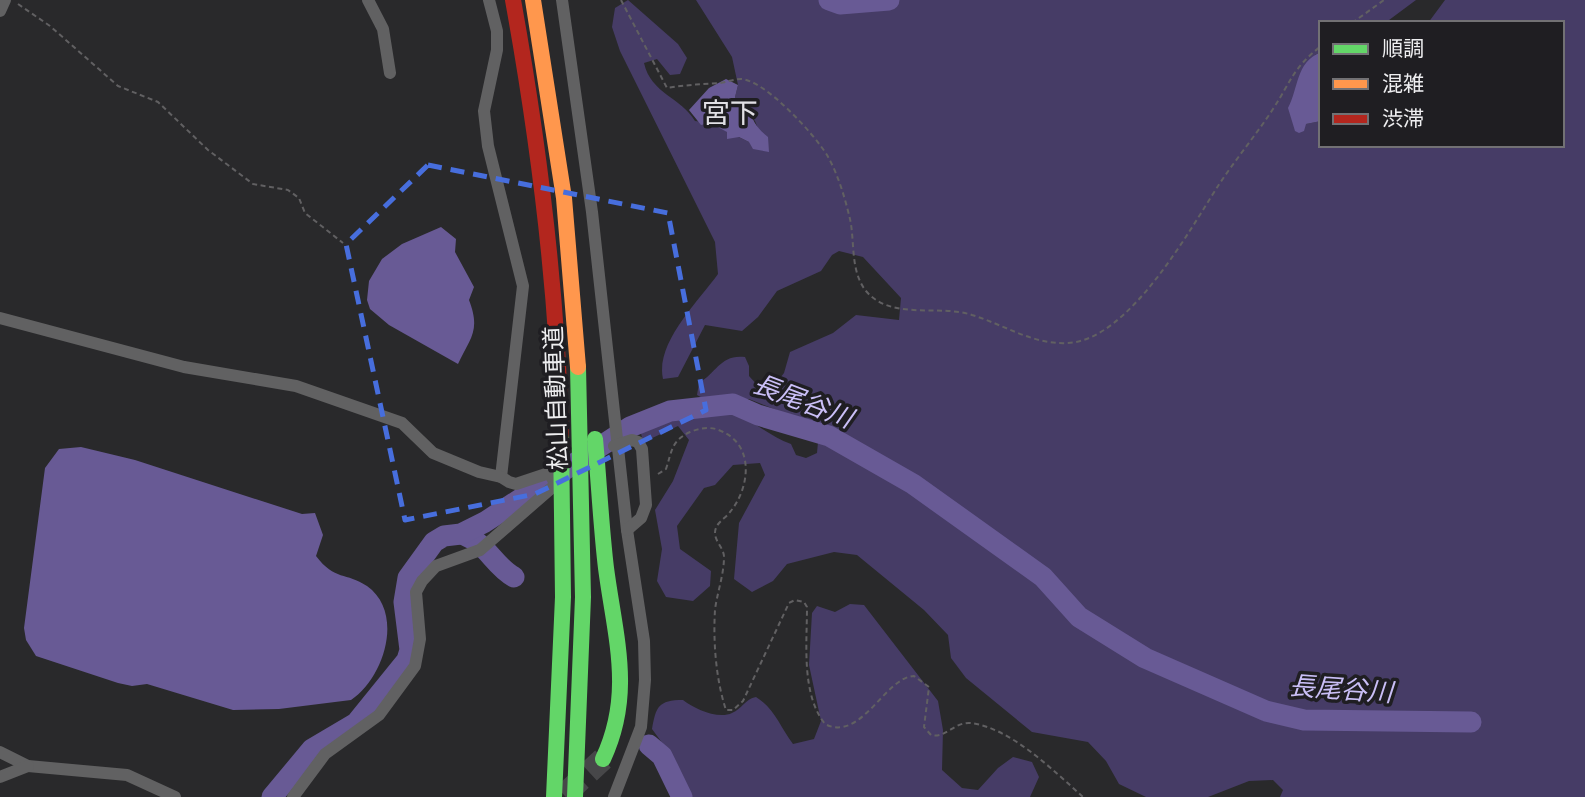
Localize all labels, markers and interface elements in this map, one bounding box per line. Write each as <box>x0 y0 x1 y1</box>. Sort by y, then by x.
legend <box>1319 21 1564 147</box>
text: 順調 <box>1382 35 1424 61</box>
text: 混雑 <box>1382 70 1424 96</box>
district label: 宮下 <box>702 95 758 130</box>
text: 渋滞 <box>1382 105 1424 131</box>
street label: 松山自動車道 <box>537 326 573 471</box>
water label: 長尾谷川 <box>749 366 860 436</box>
water label: 長尾谷川 <box>1288 668 1397 709</box>

